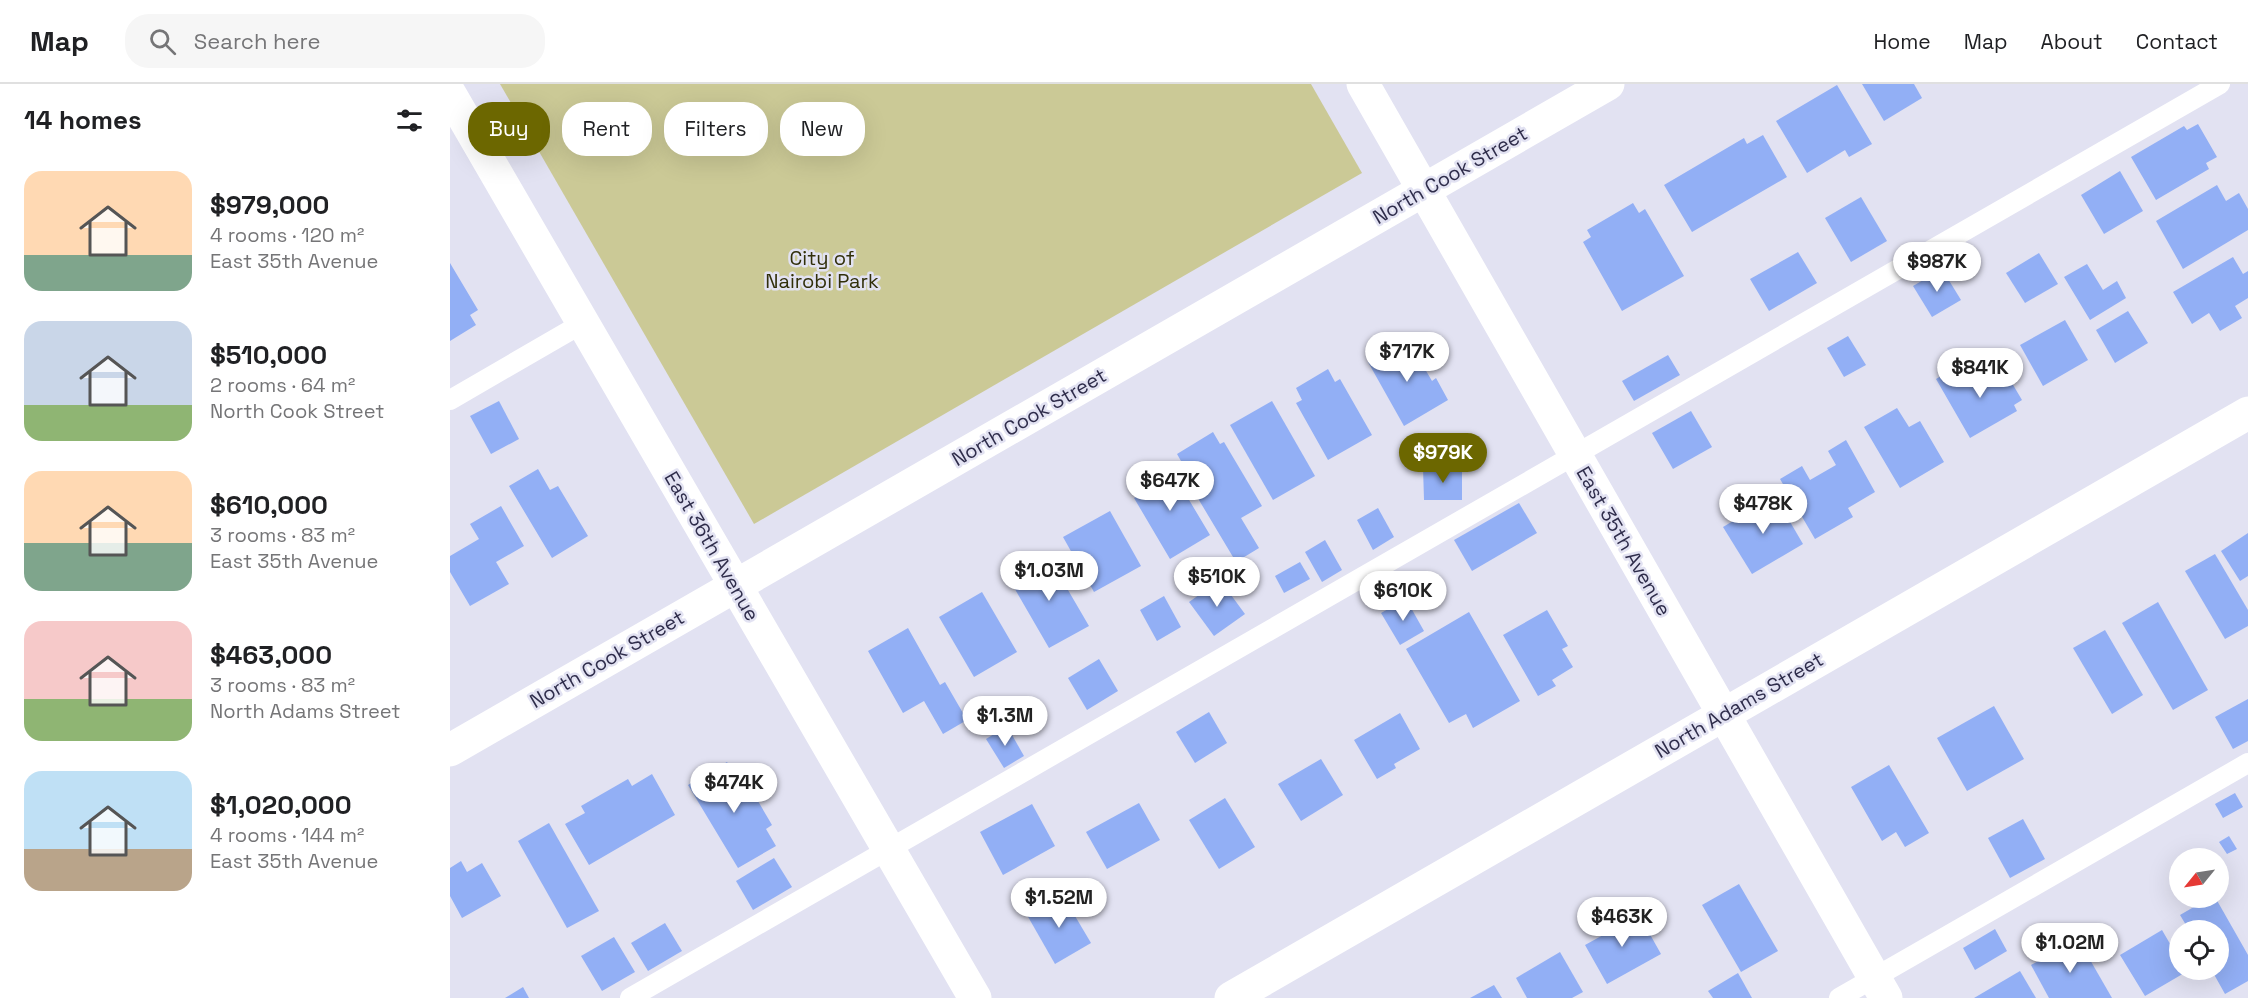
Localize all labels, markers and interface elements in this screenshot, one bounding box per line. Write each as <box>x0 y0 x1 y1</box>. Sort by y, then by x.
search box <box>125 14 545 68</box>
text: Map <box>30 23 89 59</box>
icon: search <box>146 25 179 58</box>
text: Search here <box>194 27 321 55</box>
text: Home <box>1873 28 1931 55</box>
text: Map <box>1964 28 2008 55</box>
text: About <box>2041 28 2103 55</box>
text: Contact <box>2136 28 2218 55</box>
chip: Buy <box>468 102 550 156</box>
chip: Rent <box>562 102 652 156</box>
chip: Filters <box>664 102 768 156</box>
chip: New <box>780 102 865 156</box>
text: 14 homes <box>24 103 142 137</box>
icon: filters <box>393 104 426 137</box>
street label: North Cook Street <box>1368 120 1532 230</box>
text: $979,000 <box>210 188 329 222</box>
icon: home <box>72 195 144 267</box>
text: 4 rooms · 120 m² <box>210 222 364 248</box>
pin: $987K <box>1895 242 1979 293</box>
park label: City of Nairobi Park <box>765 245 879 294</box>
text: East 35th Avenue <box>210 248 378 274</box>
text: $987K <box>1907 248 1967 274</box>
pin: $717K <box>1365 332 1449 383</box>
text: $510,000 <box>210 338 327 372</box>
text: $717K <box>1379 338 1435 364</box>
icon: home <box>72 345 144 417</box>
pin: $841K <box>1938 348 2022 399</box>
text: $841K <box>1951 354 2009 380</box>
street label: North Cook Street <box>947 362 1111 472</box>
text: 2 rooms · 64 m² <box>210 372 355 398</box>
text: North Cook Street <box>210 398 384 424</box>
pin: $979K <box>1401 433 1485 484</box>
text: $979K <box>1413 439 1473 465</box>
pin: $647K <box>1128 461 1212 512</box>
street label: East 35th Avenue <box>1571 462 1677 620</box>
street label: East 36th Avenue <box>659 466 765 626</box>
text: $647K <box>1140 467 1200 493</box>
pin: $478K <box>1721 484 1805 535</box>
text: $610,000 <box>210 488 328 522</box>
text: $478K <box>1733 490 1793 516</box>
icon: home <box>72 495 144 567</box>
text: 3 rooms · 83 m² <box>210 522 355 548</box>
text: East 35th Avenue <box>210 548 378 574</box>
pin: $1.03M <box>1000 551 1098 602</box>
text: $1.03M <box>1014 557 1084 583</box>
pin: $510K <box>1175 557 1259 608</box>
text: $510K <box>1188 563 1246 589</box>
pin: $610K <box>1361 571 1445 622</box>
text: $610K <box>1374 577 1432 603</box>
street label: North Cook Street <box>525 604 689 714</box>
text: $463,000 <box>210 638 332 672</box>
icon: home <box>72 645 144 717</box>
street label: North Adams Street <box>1650 646 1828 764</box>
text: 3 rooms · 83 m² <box>210 672 355 698</box>
pin: $1.3M <box>963 696 1047 747</box>
text: North Adams Street <box>210 698 401 724</box>
text: $1.3M <box>977 702 1033 728</box>
pin: $474K <box>692 763 776 814</box>
text: $474K <box>704 769 764 795</box>
text: $1,020,000 <box>210 788 352 822</box>
icon: home <box>72 795 144 867</box>
text: 4 rooms · 144 m² <box>210 822 364 848</box>
text: East 35th Avenue <box>210 848 378 874</box>
north arrow <box>2169 848 2229 908</box>
map controls <box>2169 848 2229 980</box>
pin: $1.52M <box>1010 878 1108 929</box>
text: $1.52M <box>1025 884 1093 910</box>
pin: $463K <box>1580 897 1664 948</box>
text: $463K <box>1591 903 1653 929</box>
button: locate <box>2169 920 2229 980</box>
pin: $1.02M <box>2021 923 2119 974</box>
text: $1.02M <box>2035 929 2105 955</box>

